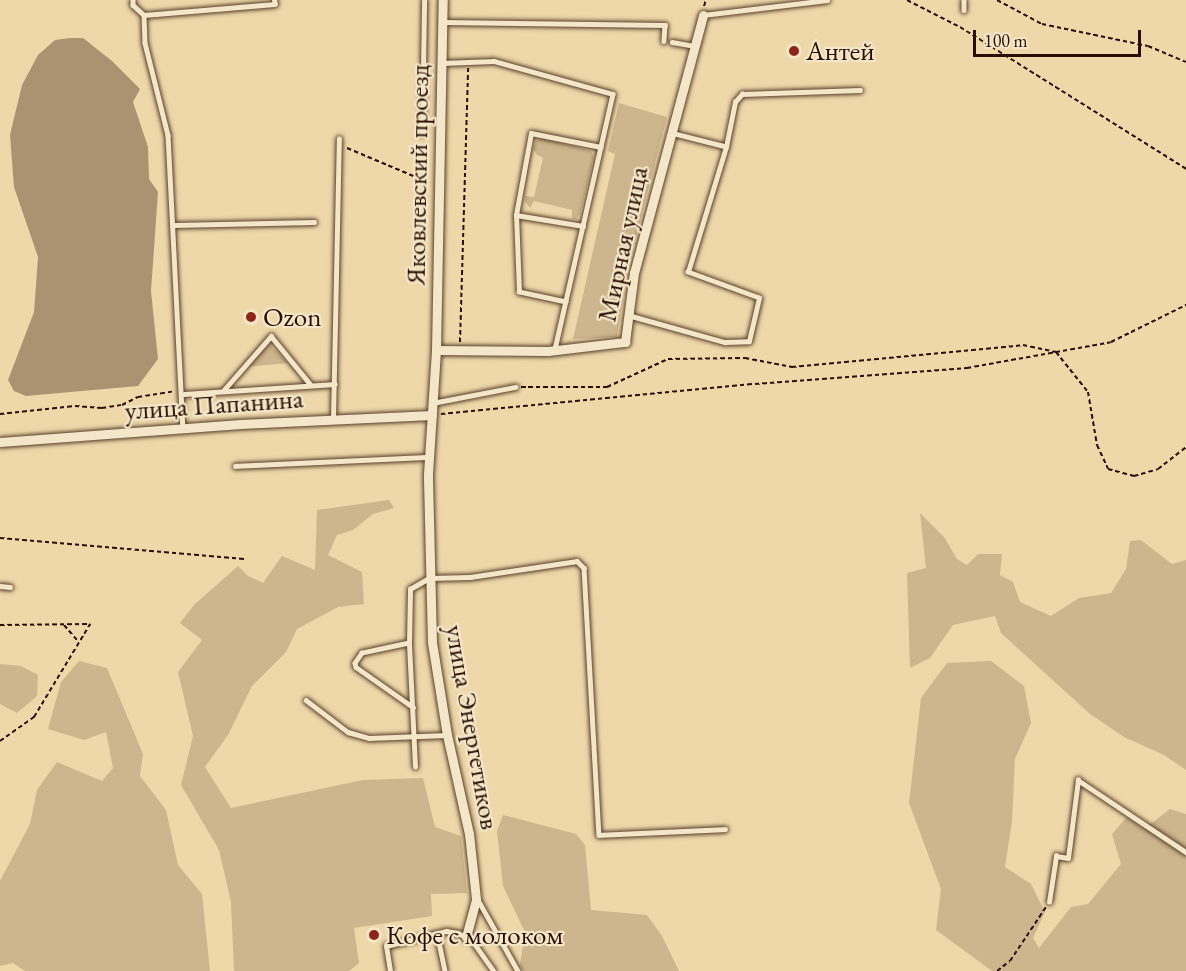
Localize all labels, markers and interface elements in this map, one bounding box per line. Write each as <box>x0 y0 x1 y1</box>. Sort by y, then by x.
scale bar <box>976 18 1144 56</box>
text: 100 m <box>984 29 1028 52</box>
place label: Антей <box>806 35 875 67</box>
marker: Антей <box>787 44 801 58</box>
street label: Яковлевский проезд <box>399 64 435 286</box>
street label: Мирная улица <box>590 163 654 325</box>
place label: Ozon <box>263 301 321 333</box>
marker: Ozon <box>244 310 258 324</box>
street label: улица Папанина <box>124 382 304 426</box>
street label: улица Энергетиков <box>439 622 507 832</box>
place label: Кофе с молоком <box>386 919 563 951</box>
marker: Кофе с молоком <box>367 928 381 942</box>

